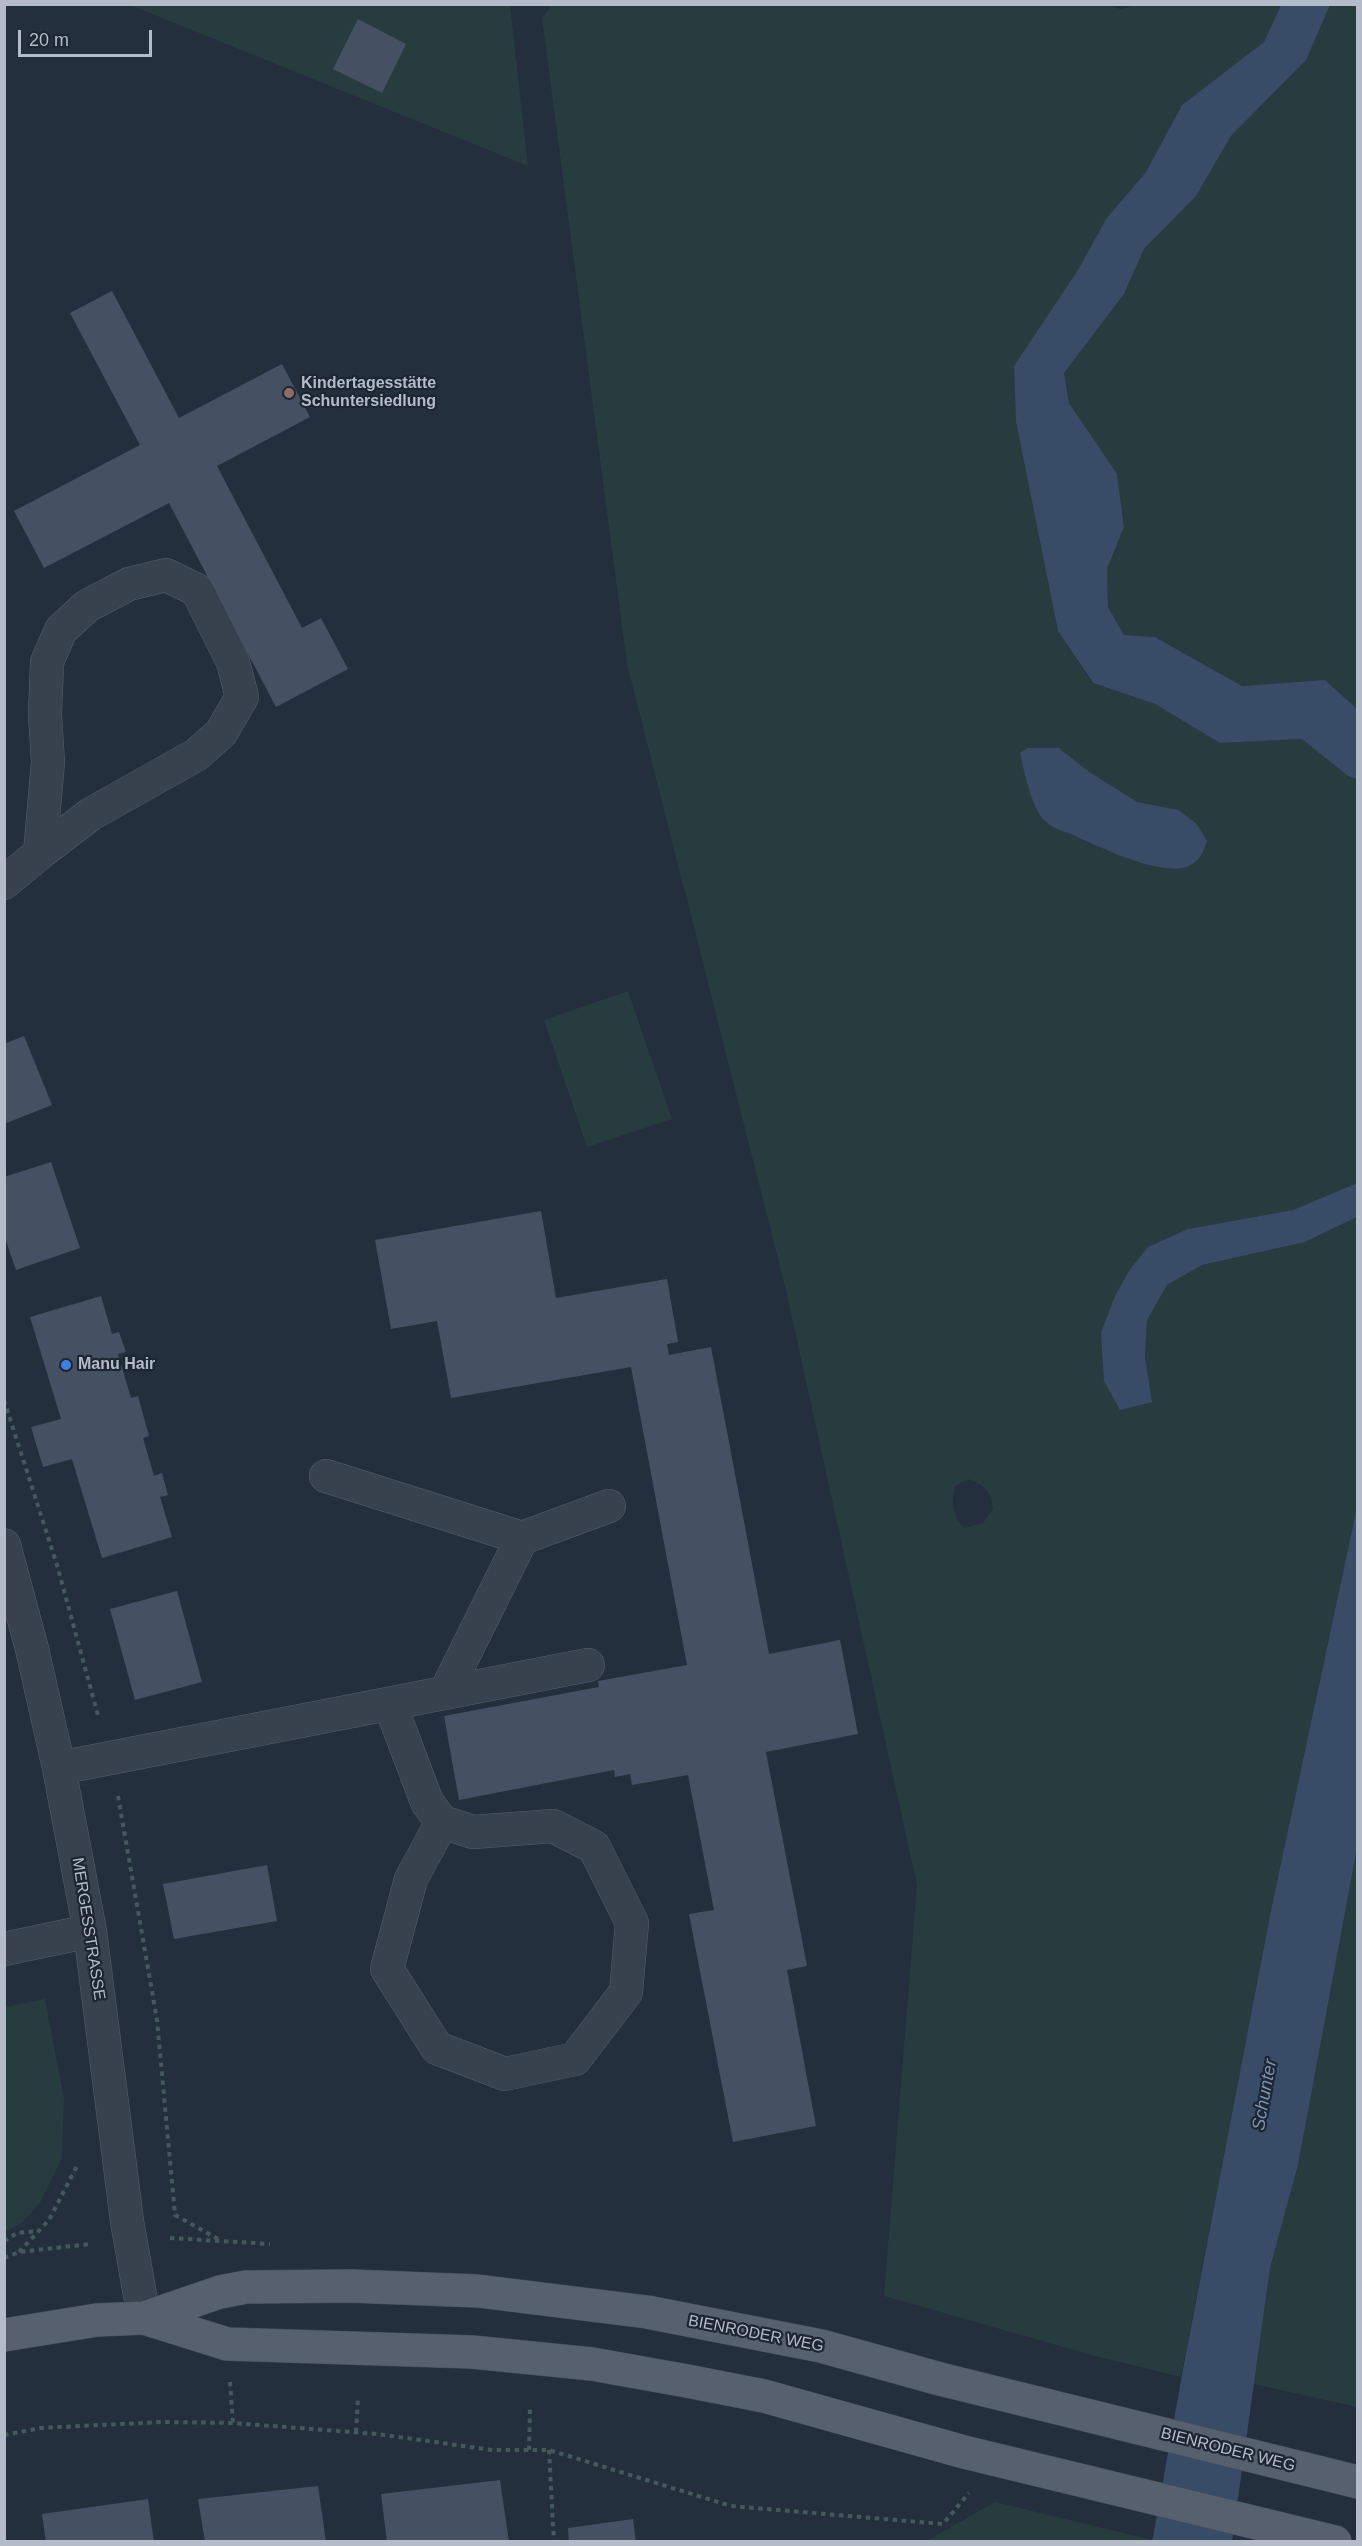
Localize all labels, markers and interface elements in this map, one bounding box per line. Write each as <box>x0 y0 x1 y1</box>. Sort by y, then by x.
scale bar <box>21 18 154 56</box>
text: 20 m <box>29 30 69 50</box>
place label: Kindertagesstätte Schuntersiedlung <box>301 374 436 412</box>
marker: Kindertagesstätte Schuntersiedlung <box>282 386 296 400</box>
place label: Manu Hair <box>78 1355 155 1375</box>
marker: Manu Hair <box>59 1358 73 1372</box>
street label: MERGESSTRASSE <box>67 1856 109 2002</box>
water label: Schunter <box>1248 2058 1282 2132</box>
street label: BIENRODER WEG <box>687 2311 825 2357</box>
street label: BIENRODER WEG <box>1159 2424 1297 2476</box>

